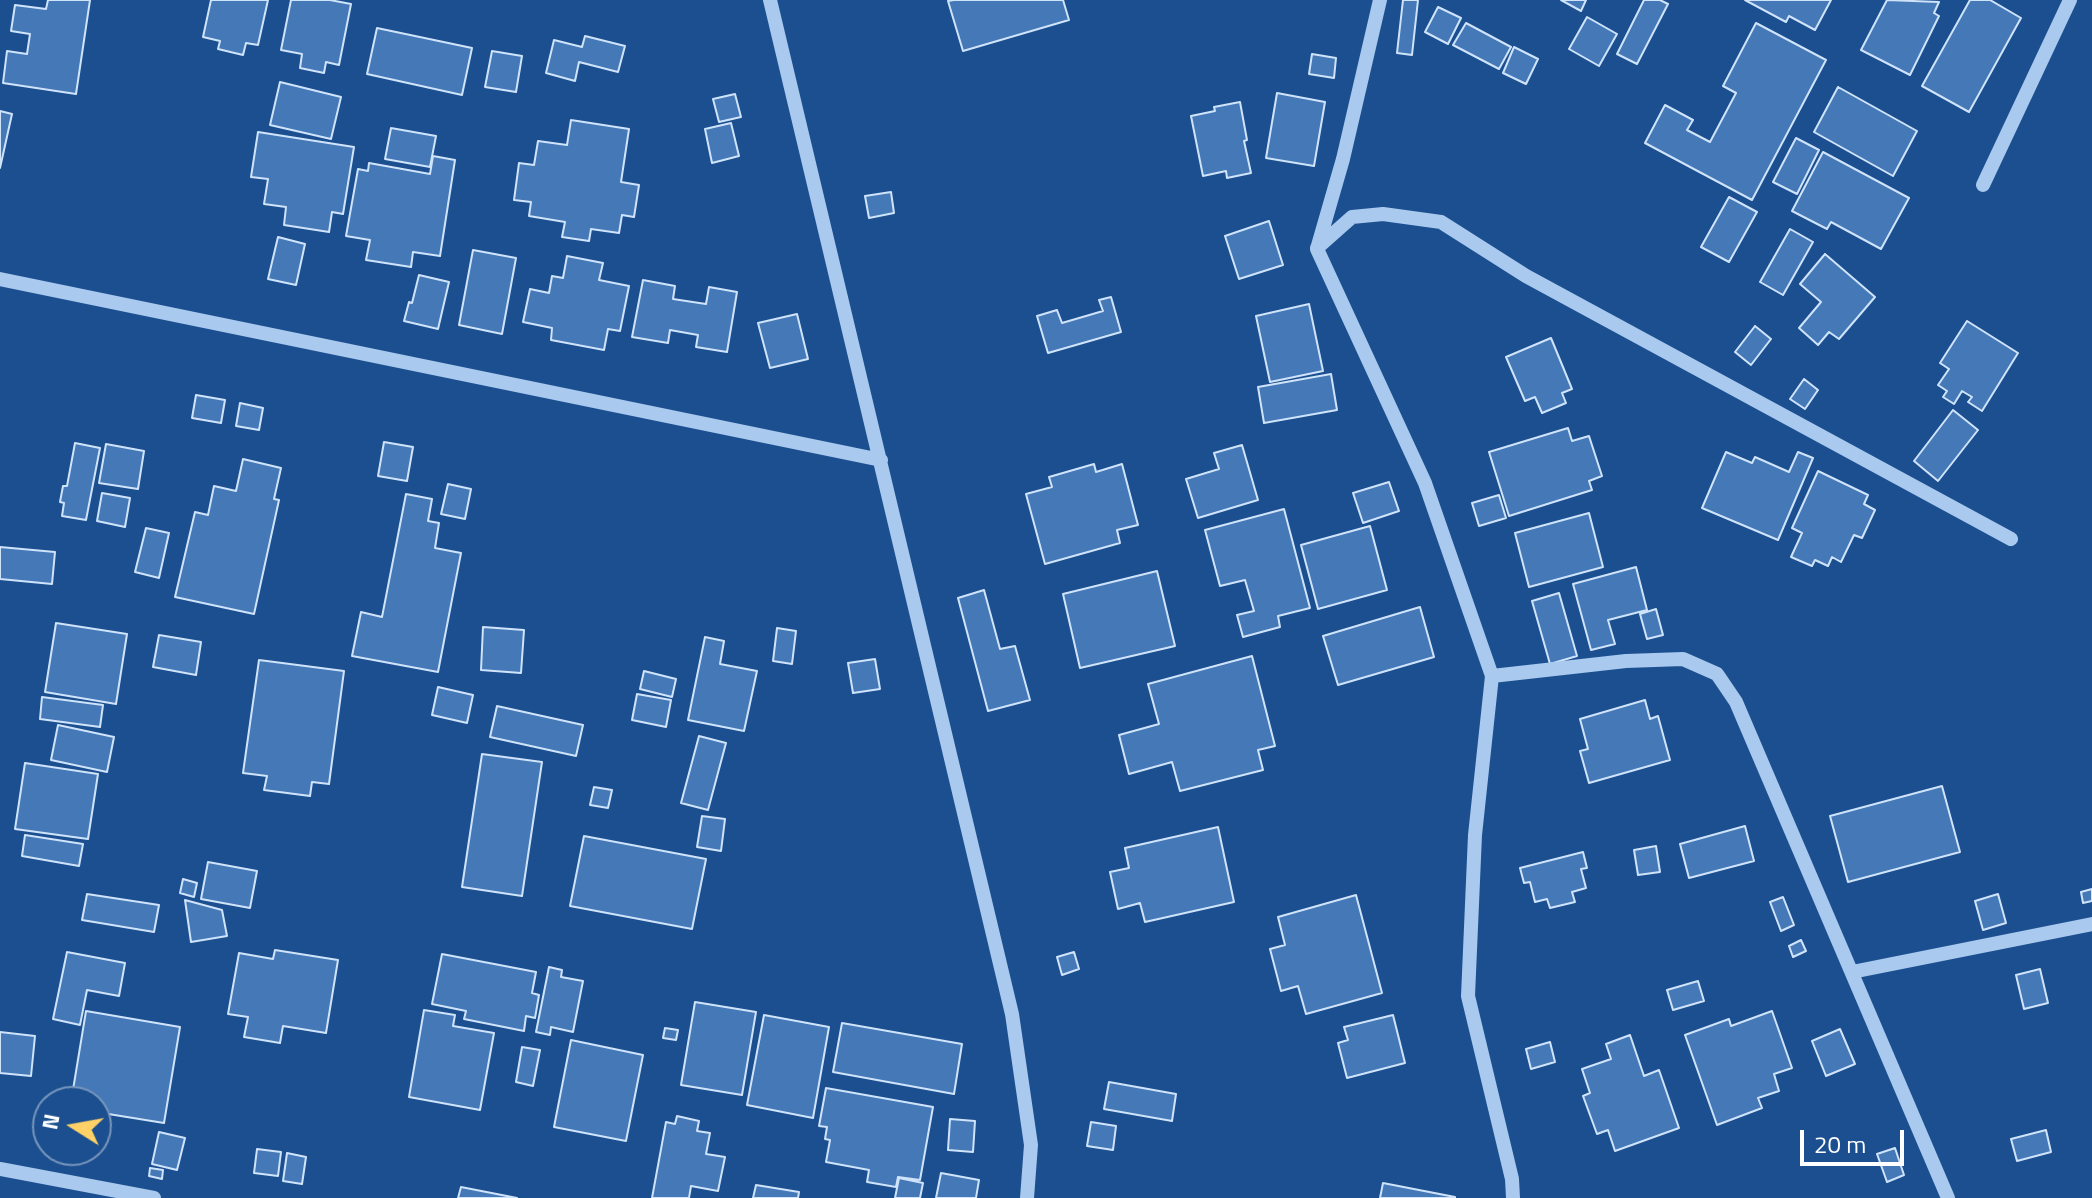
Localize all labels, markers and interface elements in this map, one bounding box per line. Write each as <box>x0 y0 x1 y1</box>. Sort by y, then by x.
north arrow <box>32 1086 112 1166</box>
text: N <box>32 1111 69 1133</box>
scale bar <box>1804 1114 1908 1164</box>
text: 20 m <box>1814 1126 1866 1162</box>

